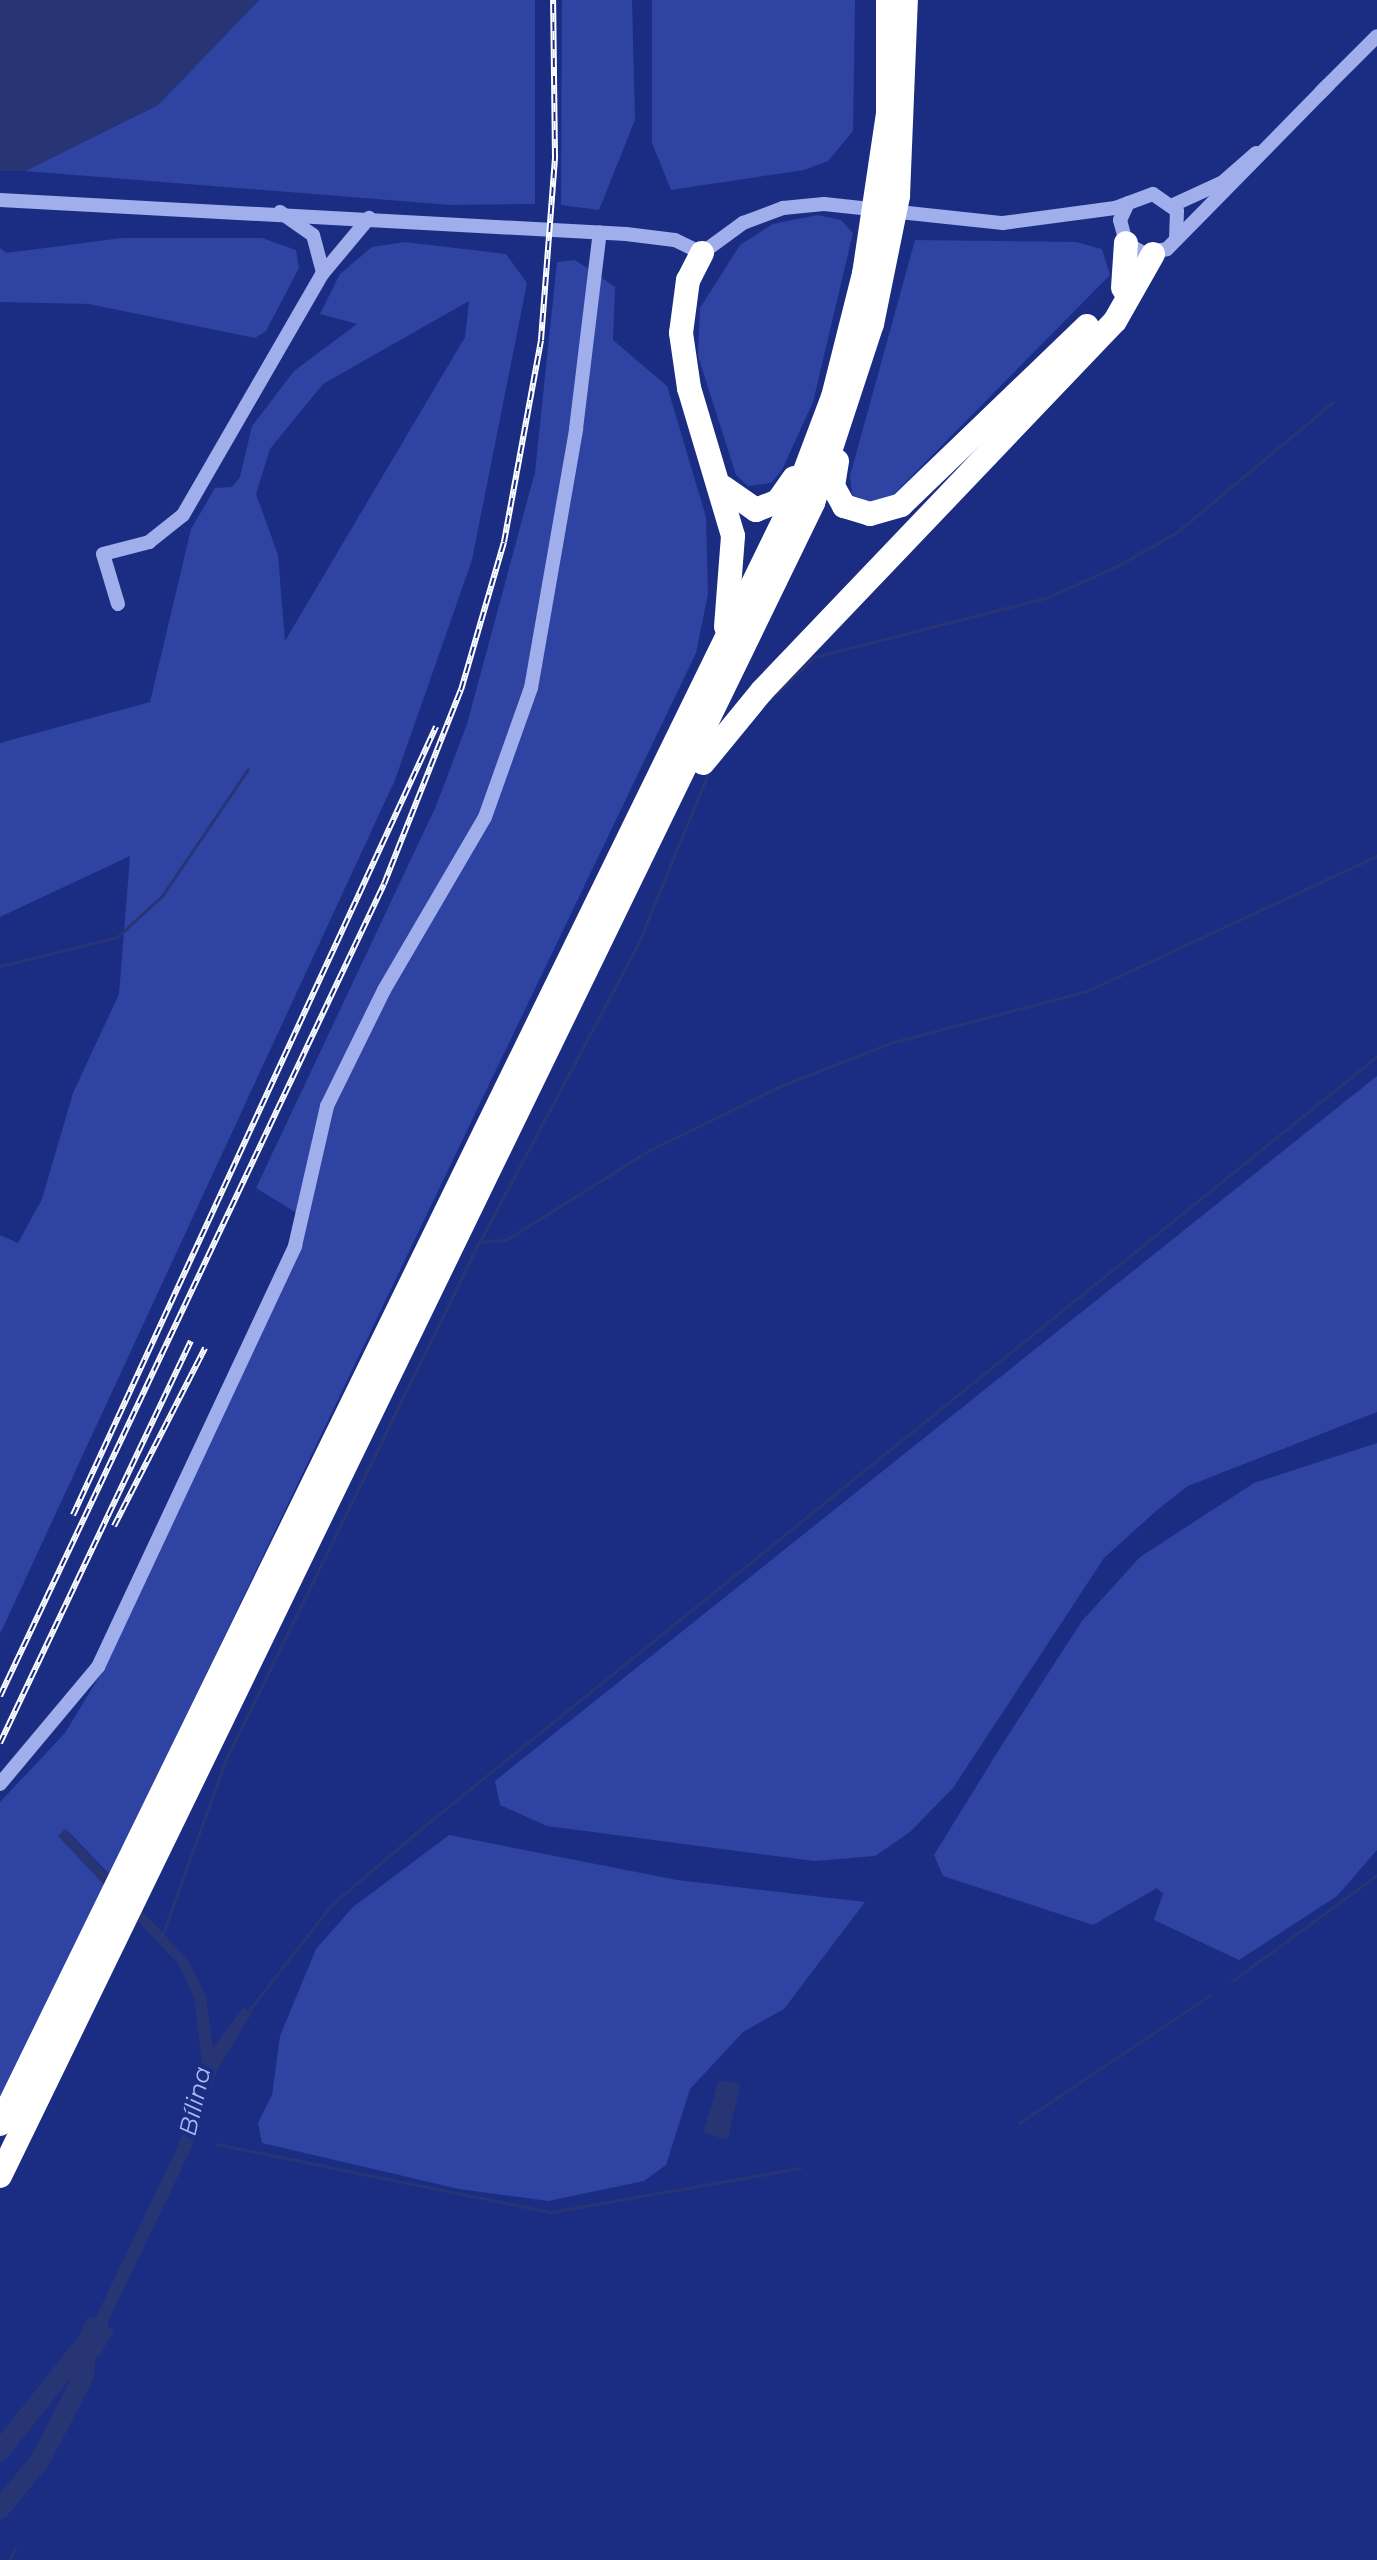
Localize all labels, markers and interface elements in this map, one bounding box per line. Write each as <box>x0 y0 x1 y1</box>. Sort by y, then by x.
water label: Bílina <box>173 2064 217 2138</box>

